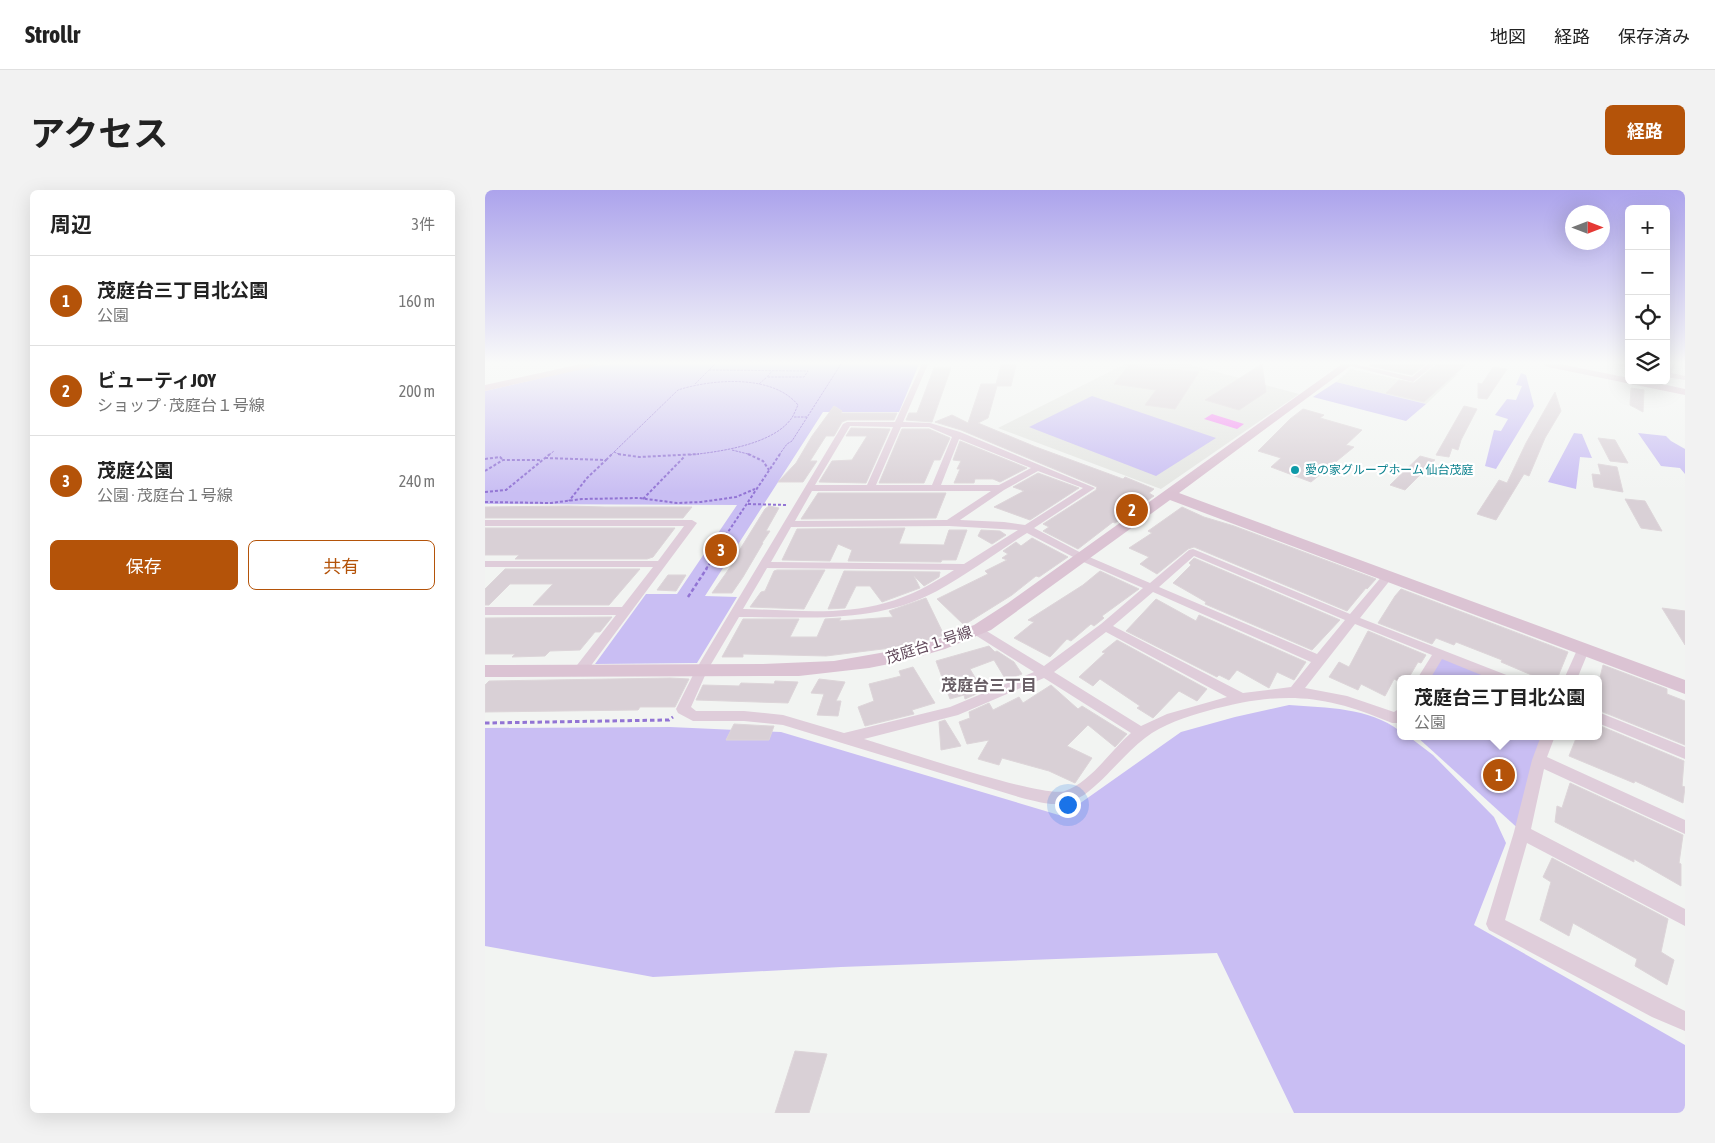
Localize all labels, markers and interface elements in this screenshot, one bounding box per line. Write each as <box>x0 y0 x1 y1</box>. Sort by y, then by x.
text: Strollr <box>25 21 80 48</box>
text: 地図 <box>1490 26 1526 47</box>
text: 経路 <box>1554 26 1590 47</box>
text: 保存済み <box>1618 26 1690 47</box>
button: 経路 <box>1605 105 1685 155</box>
text: アクセス <box>30 113 168 153</box>
north arrow <box>1565 205 1610 250</box>
map controls <box>1625 205 1670 385</box>
button: + <box>1625 205 1670 250</box>
text: 周辺 <box>50 212 92 236</box>
text: 3件 <box>411 215 435 233</box>
button: − <box>1625 250 1670 295</box>
text: 茂庭台三丁目北公園 <box>97 279 268 301</box>
text: 1 <box>62 292 70 310</box>
text: 160 m <box>399 292 435 310</box>
button: locate <box>1625 295 1670 340</box>
text: 公園 <box>97 306 129 324</box>
button: layers <box>1625 340 1670 385</box>
text: ビューティJOY <box>97 369 216 391</box>
text: 2 <box>62 382 70 400</box>
text: 200 m <box>399 382 435 400</box>
text: ショップ · 茂庭台１号線 <box>97 396 265 414</box>
text: 茂庭公園 <box>97 459 173 481</box>
place label: 愛の家グループホーム 仙台茂庭 <box>1305 463 1474 477</box>
marker: 愛の家グループホーム 仙台茂庭 <box>1289 464 1301 476</box>
text: 3 <box>62 472 70 490</box>
text: 240 m <box>399 472 435 490</box>
text: 公園 · 茂庭台１号線 <box>97 486 233 504</box>
pin: 2 <box>1116 491 1148 529</box>
pin: 3 <box>705 531 737 569</box>
button: 保存 <box>50 540 238 590</box>
button: 共有 <box>248 540 435 590</box>
street label: 茂庭台１号線 <box>883 623 974 667</box>
popup <box>1397 675 1602 740</box>
district label: 茂庭台三丁目 <box>941 676 1037 694</box>
text: 茂庭台三丁目北公園 <box>1414 686 1585 708</box>
text: 公園 <box>1414 713 1446 731</box>
pin: 1 <box>1483 756 1515 794</box>
your location <box>1055 792 1081 818</box>

